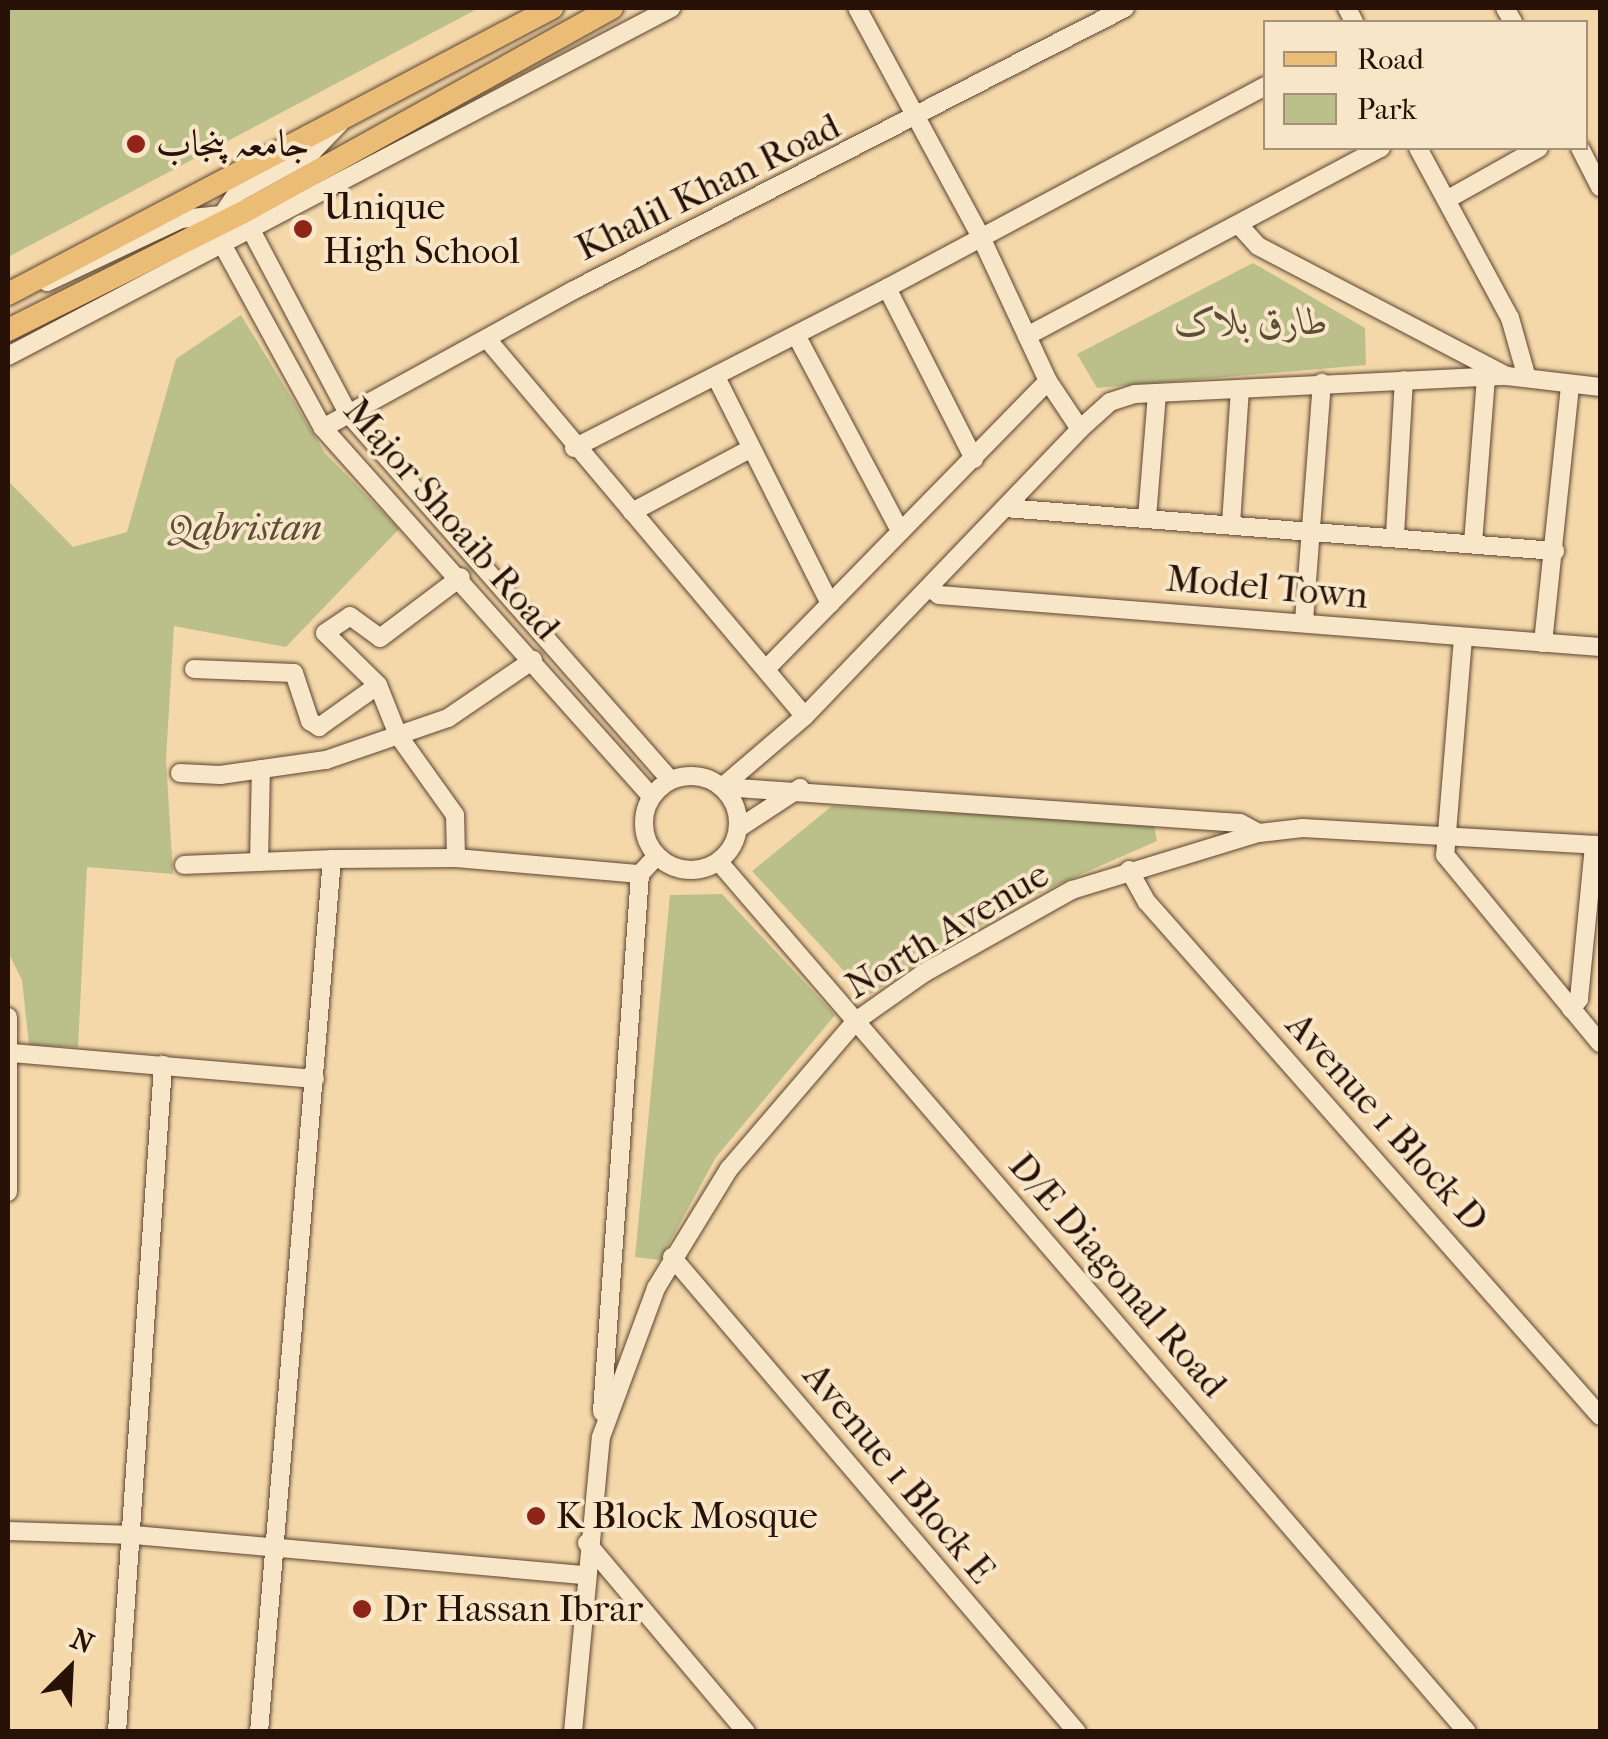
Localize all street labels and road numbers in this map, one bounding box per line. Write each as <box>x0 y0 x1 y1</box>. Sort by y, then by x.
street label: Khalil Khan Road <box>568 103 848 271</box>
street label: Major Shoaib Road <box>334 388 570 650</box>
street label: Model Town <box>1164 555 1370 619</box>
street label: North Avenue <box>837 851 1057 1009</box>
street label: Avenue 1 Block D <box>1276 1003 1498 1241</box>
street label: D/E Diagonal Road <box>999 1143 1237 1407</box>
street label: Avenue 1 Block E <box>793 1353 1005 1593</box>

